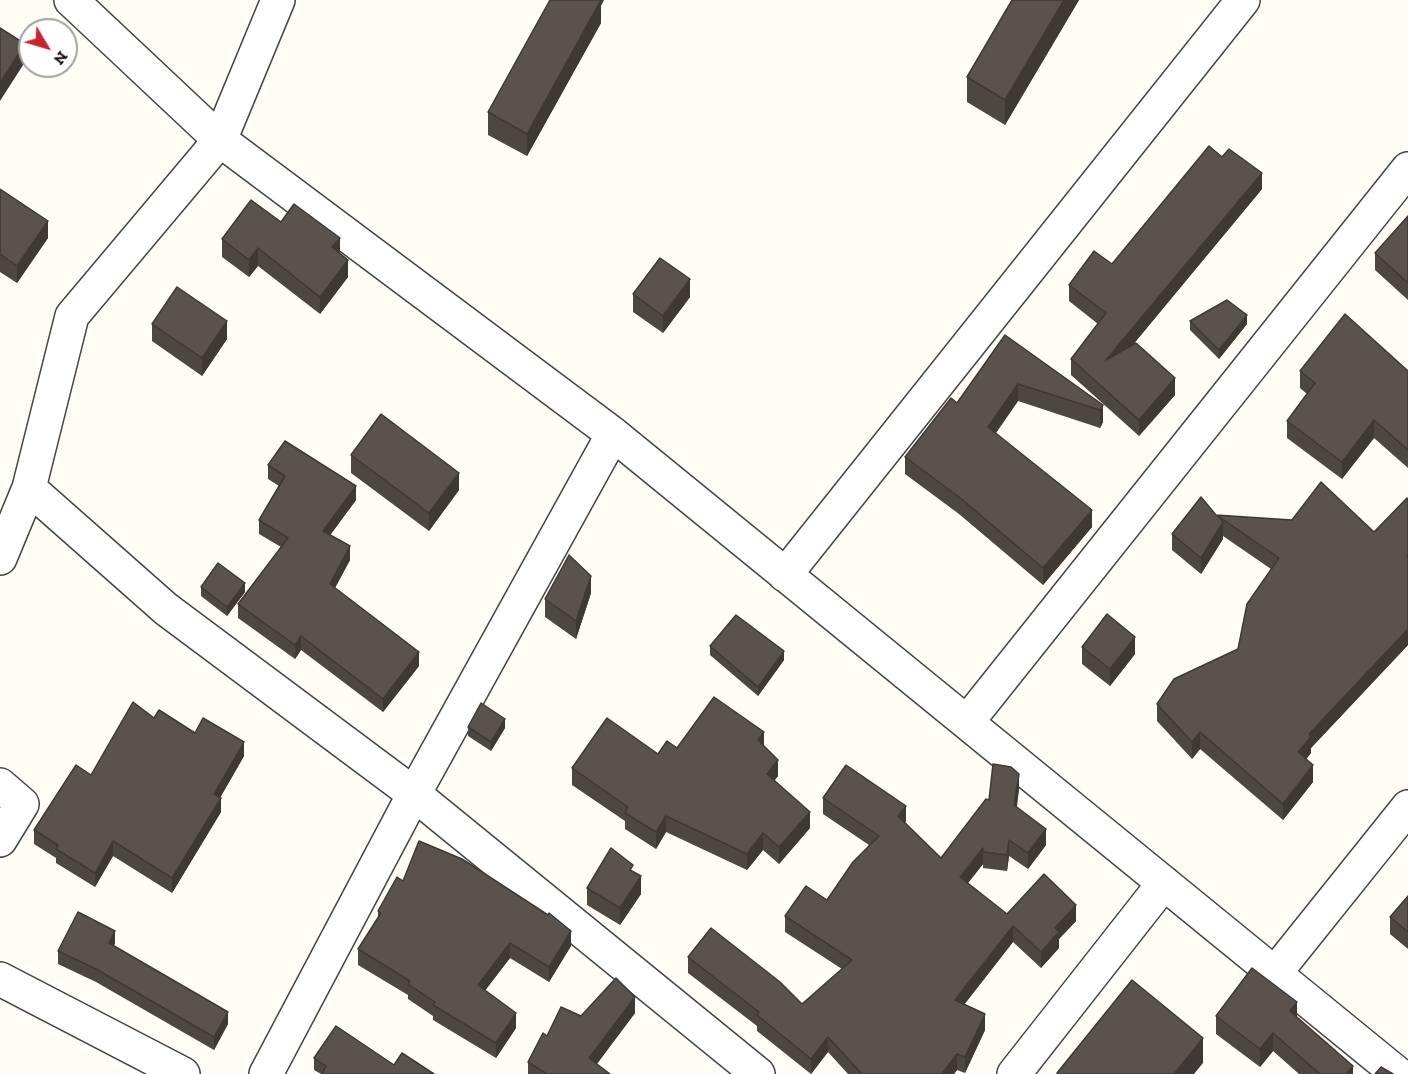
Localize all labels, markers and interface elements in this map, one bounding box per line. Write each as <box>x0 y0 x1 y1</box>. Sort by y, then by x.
north arrow <box>18 18 78 78</box>
text: N <box>50 48 72 69</box>

